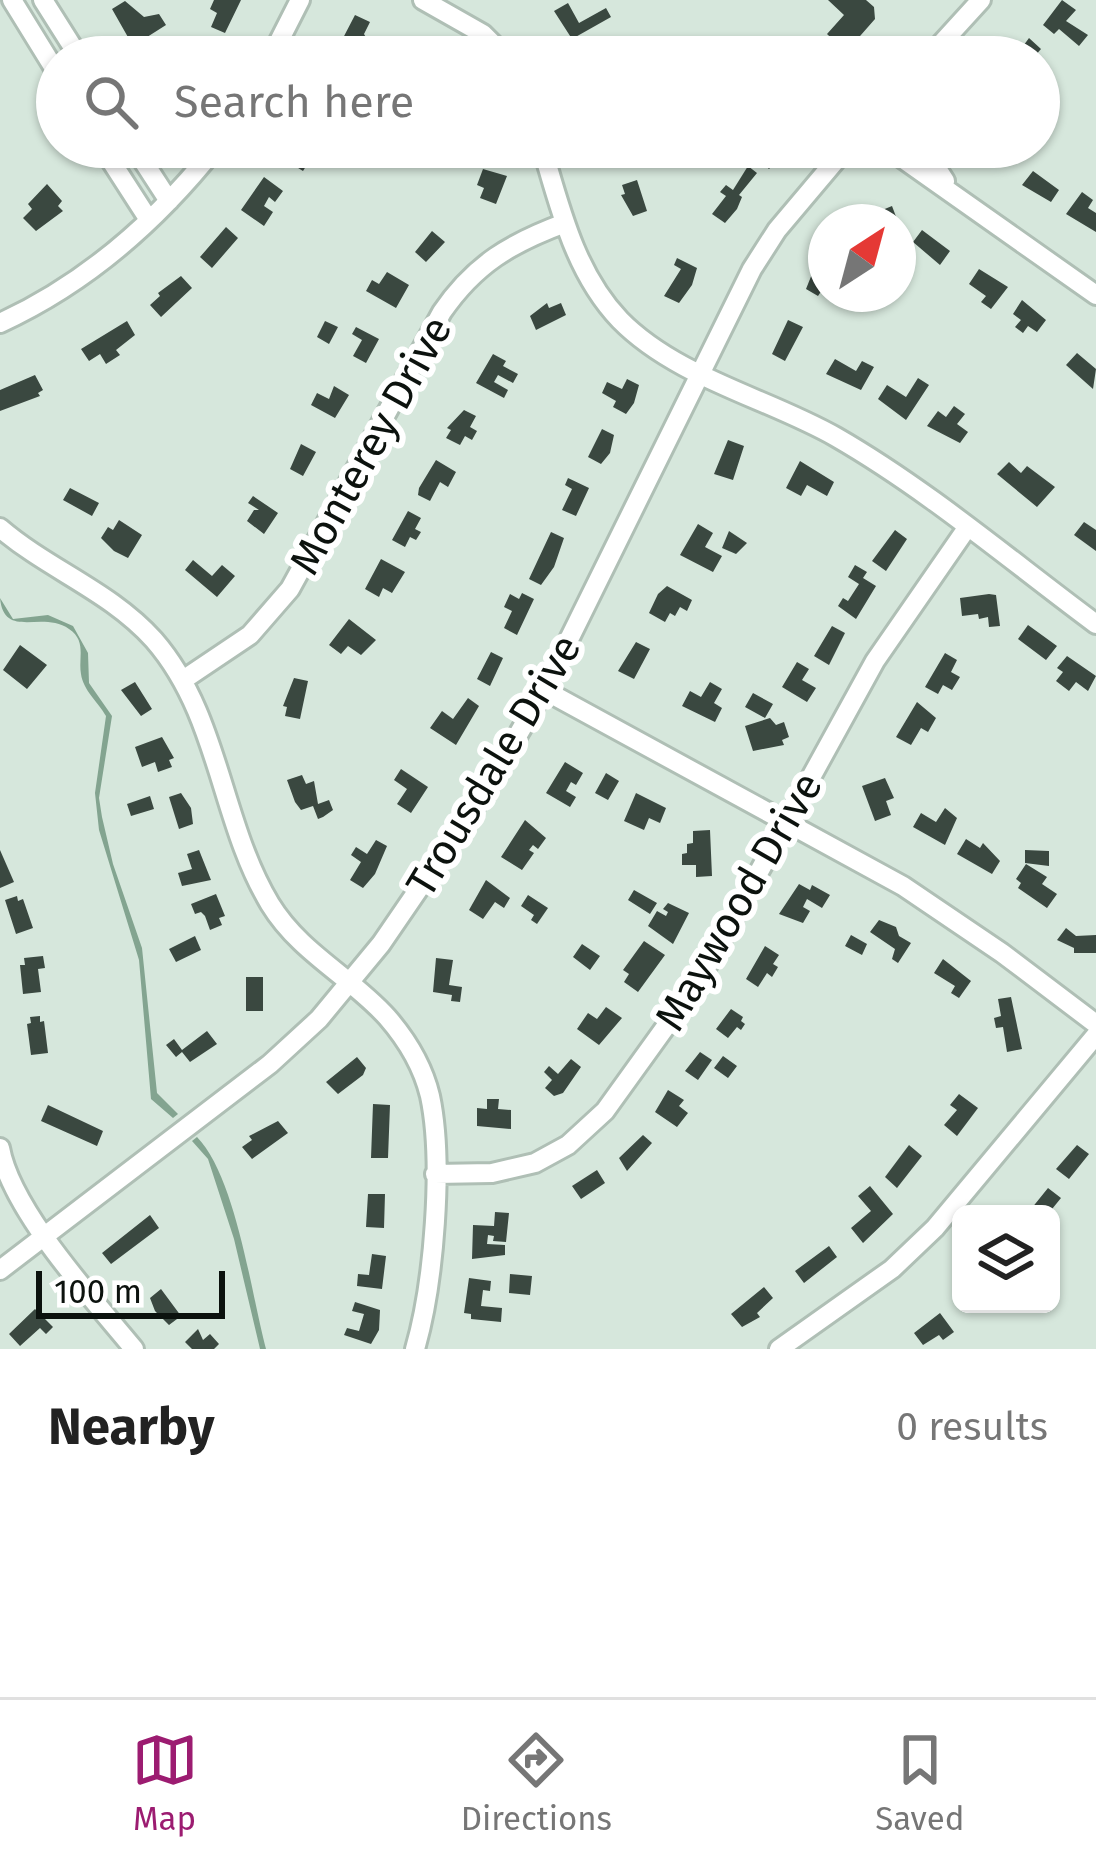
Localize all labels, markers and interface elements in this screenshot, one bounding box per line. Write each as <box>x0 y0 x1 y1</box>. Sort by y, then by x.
search box <box>36 36 1060 168</box>
icon: search <box>78 69 144 135</box>
text: Search here <box>174 75 414 129</box>
north arrow <box>808 204 916 312</box>
street label: Monterey Drive <box>279 308 462 583</box>
street label: Trousdale Drive <box>396 626 592 905</box>
street label: Maywood Drive <box>645 764 833 1039</box>
map controls <box>952 1205 1060 1313</box>
button: layers <box>952 1205 1060 1313</box>
scale bar <box>36 1265 225 1318</box>
text: 100 m <box>54 1272 142 1312</box>
text: Nearby <box>48 1396 214 1458</box>
text: 0 results <box>896 1404 1048 1450</box>
tab: Map <box>132 1727 198 1839</box>
tab: Directions <box>461 1727 612 1839</box>
tab: Saved <box>875 1727 964 1839</box>

